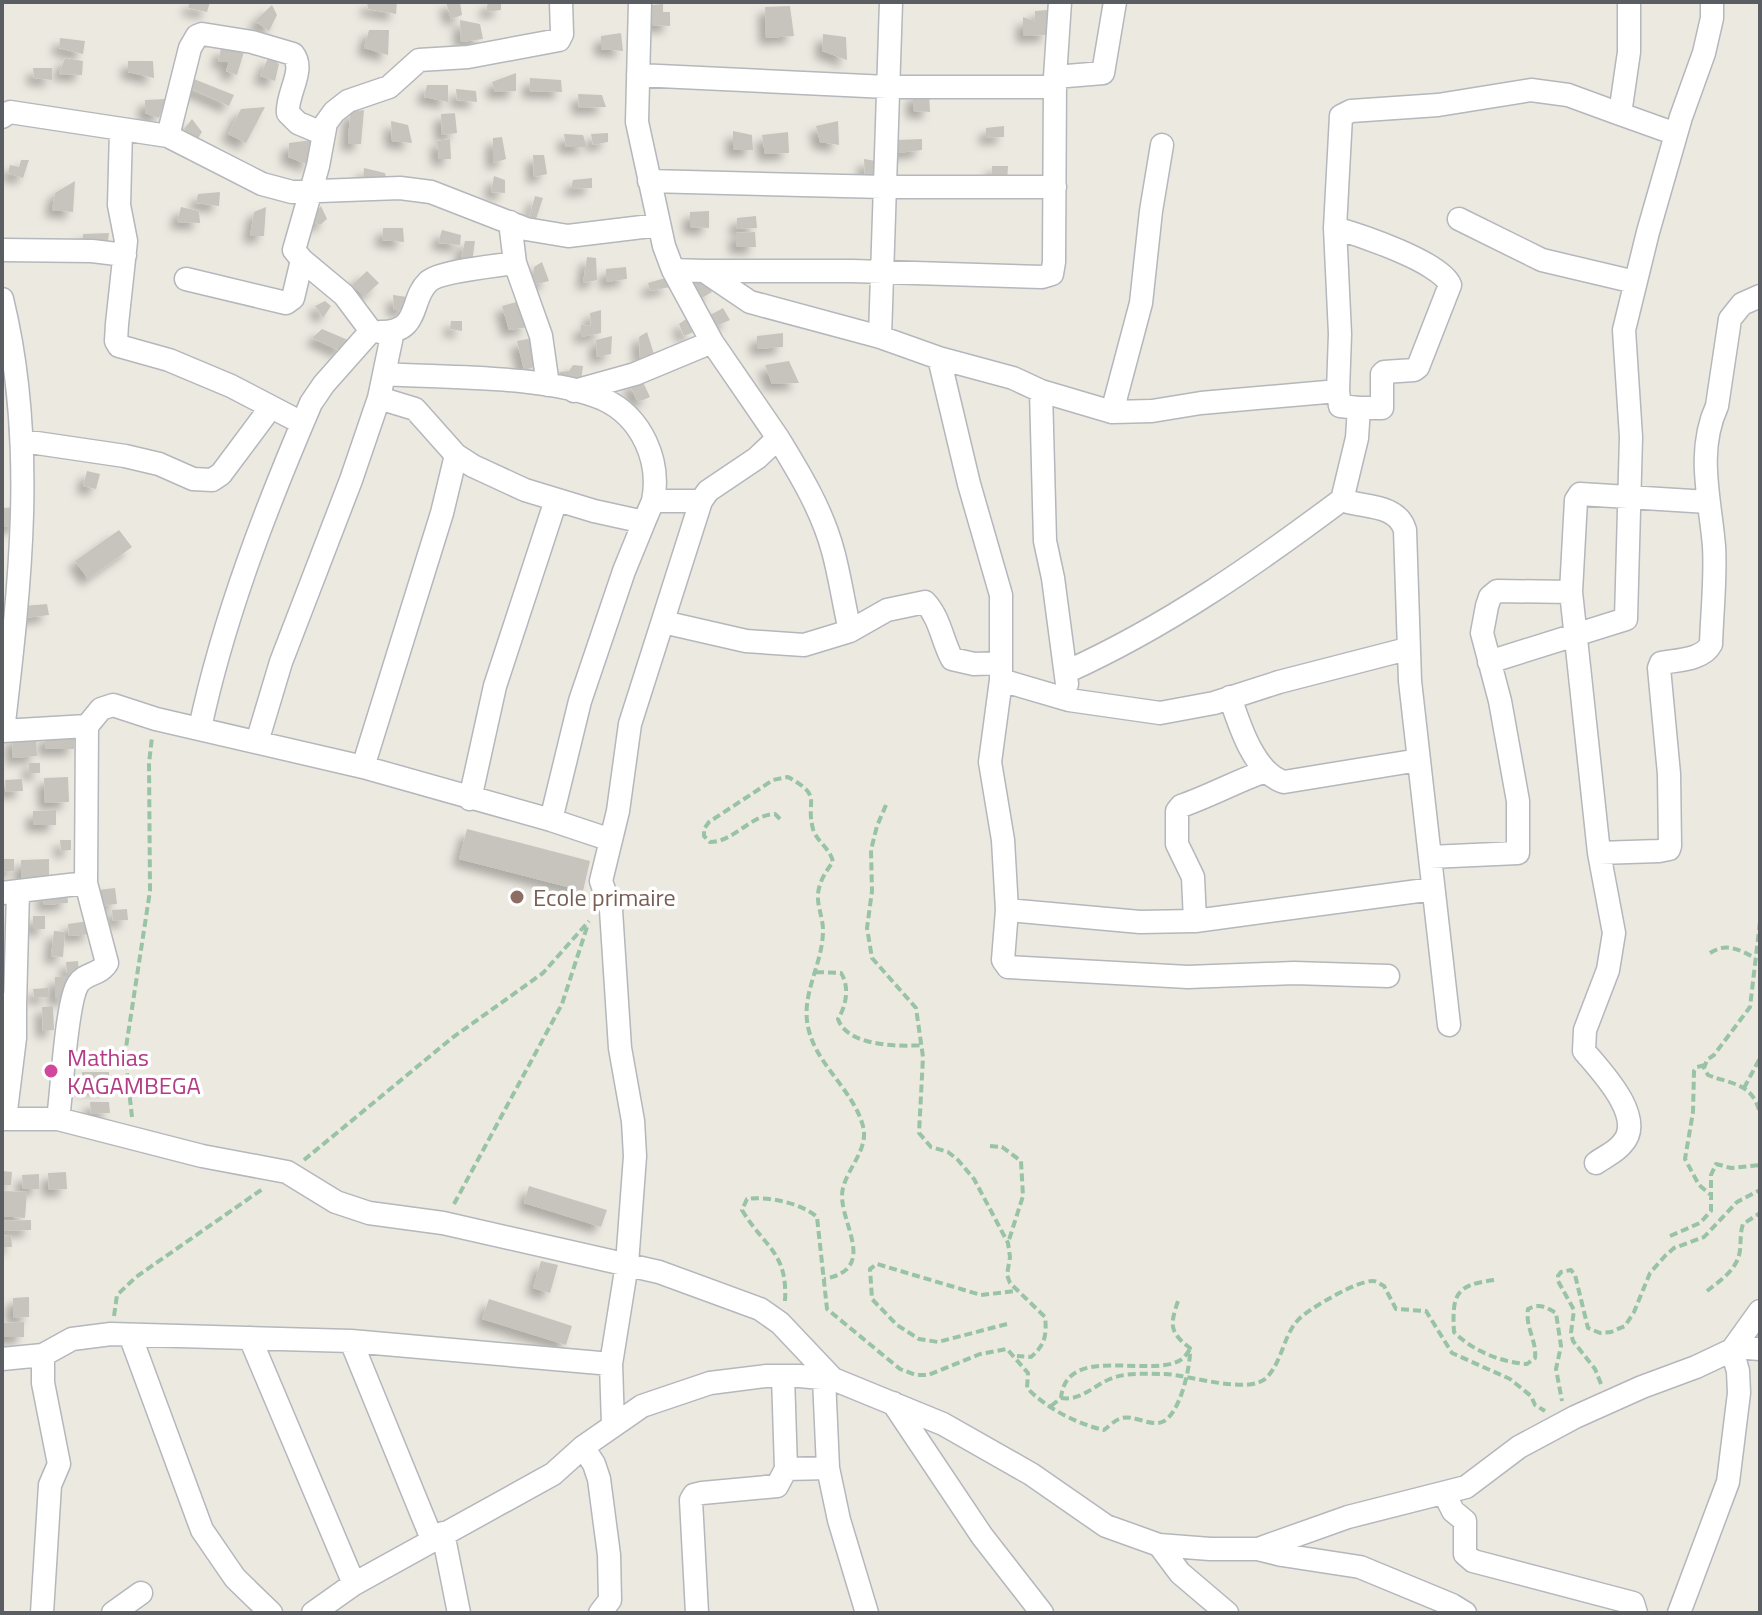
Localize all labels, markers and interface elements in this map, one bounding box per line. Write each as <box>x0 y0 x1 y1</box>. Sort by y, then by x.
place label: Ecole primaire <box>533 879 676 915</box>
marker: Ecole primaire <box>508 888 526 906</box>
place label: Mathias KAGAMBEGA <box>67 1039 201 1103</box>
marker: Mathias KAGAMBEGA <box>42 1062 60 1080</box>

